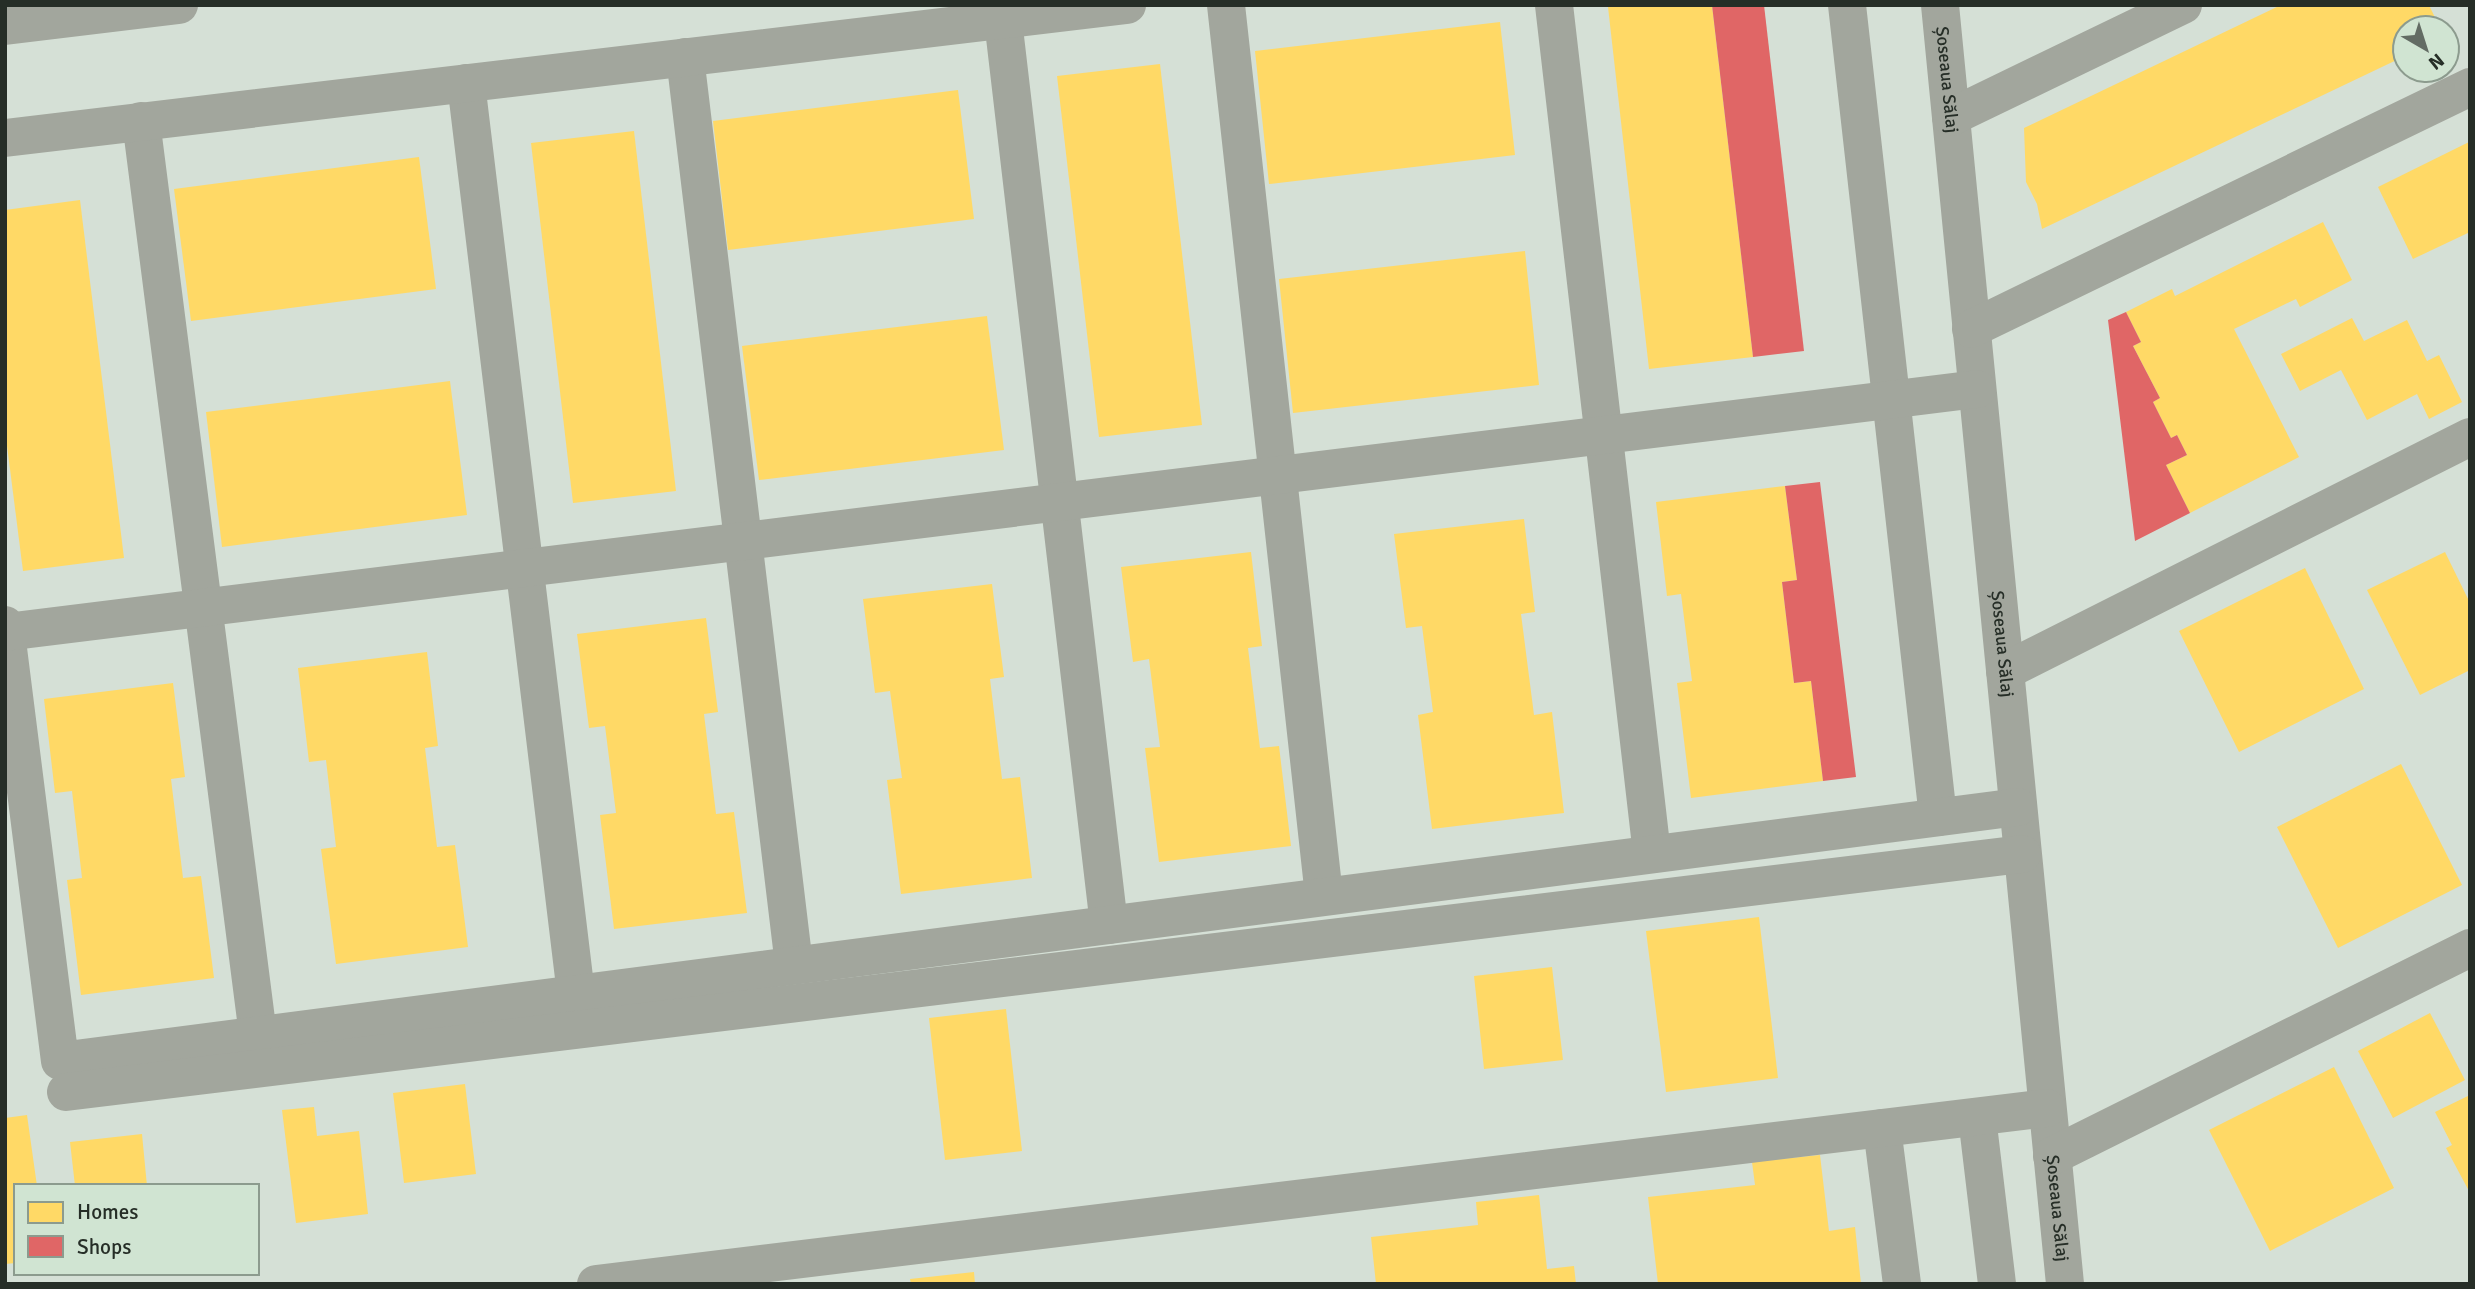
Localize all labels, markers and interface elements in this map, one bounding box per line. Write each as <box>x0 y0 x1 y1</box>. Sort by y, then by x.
north arrow <box>2391 14 2461 84</box>
street label: Șoseaua Sălaj <box>1931 25 1963 134</box>
text: N <box>2423 48 2449 75</box>
street label: Șoseaua Sălaj <box>1986 590 2019 698</box>
street label: Șoseaua Sălaj <box>2041 1154 2074 1263</box>
legend <box>14 1184 259 1275</box>
text: Homes <box>77 1199 139 1225</box>
text: Shops <box>77 1234 131 1260</box>

